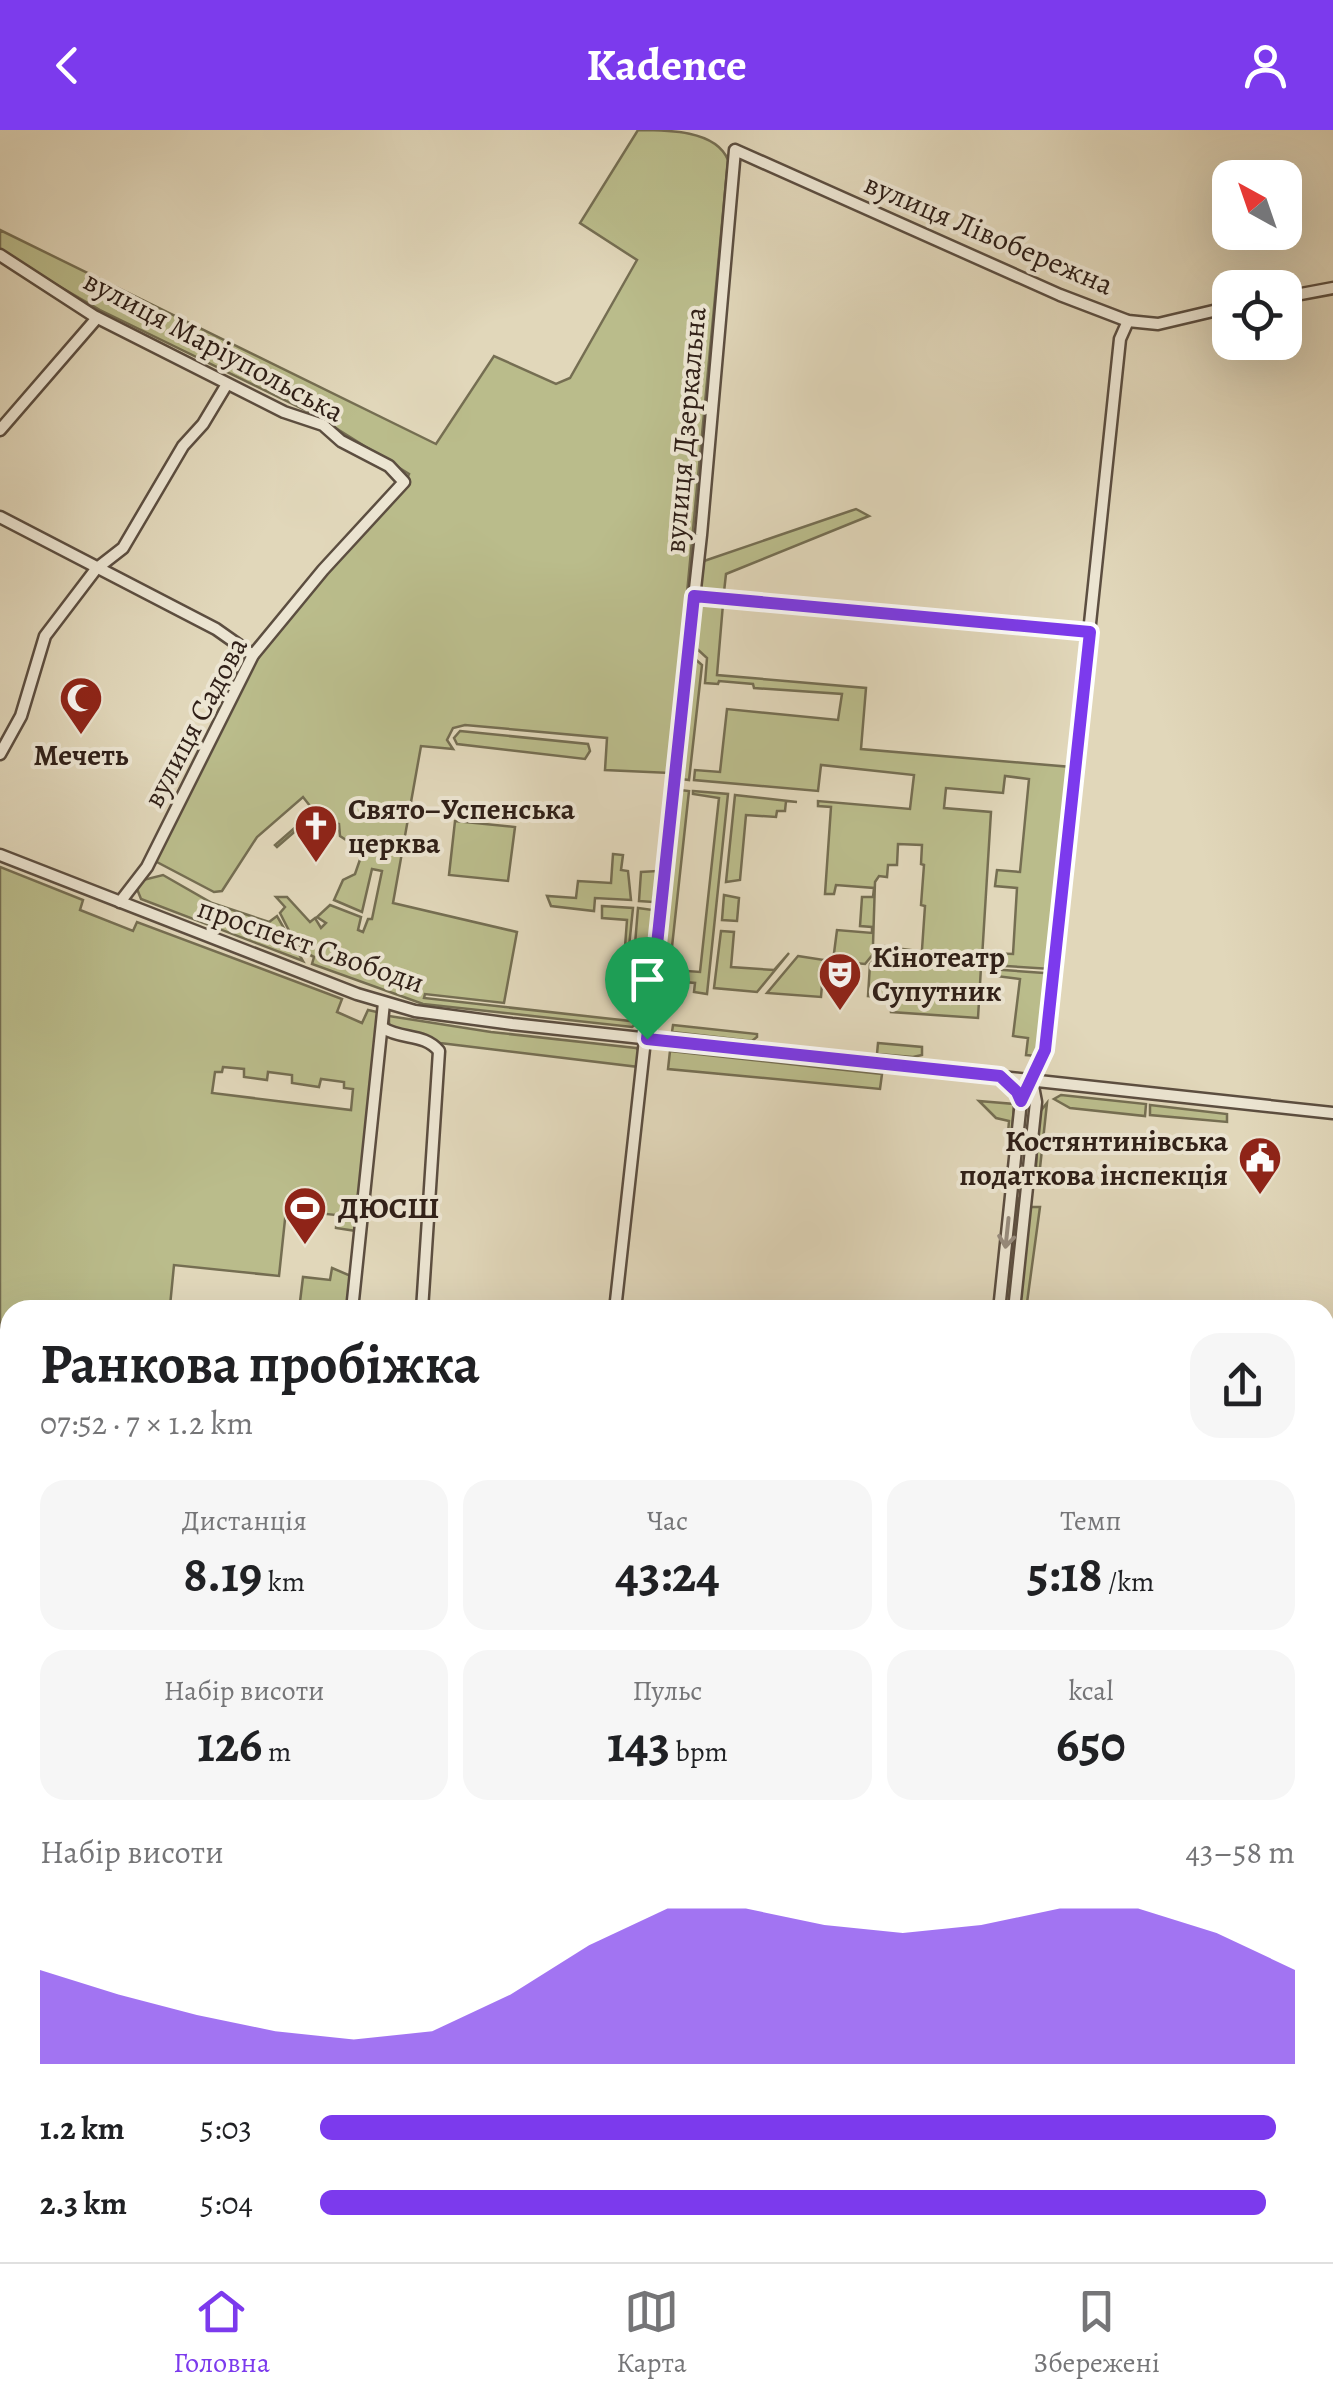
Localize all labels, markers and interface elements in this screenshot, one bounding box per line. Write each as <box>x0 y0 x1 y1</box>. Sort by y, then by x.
text: Kadence <box>586 34 747 96</box>
icon: back <box>40 38 95 93</box>
icon: person <box>1238 38 1293 93</box>
north arrow <box>1212 160 1302 250</box>
map controls <box>1212 160 1302 360</box>
street label: вулиця Лівобережна <box>858 163 1120 305</box>
street label: вулиця Маріупольська <box>77 260 351 432</box>
button: locate <box>1212 270 1302 360</box>
street label: вулиця Дзеркальна <box>654 305 716 555</box>
street label: вулиця Садова <box>133 629 257 814</box>
mosque icon: Мечеть <box>58 675 104 736</box>
place label: Мечеть <box>33 735 129 775</box>
place label: Свято–Успенська церква <box>348 789 576 863</box>
church icon: Свято–Успенська церква <box>293 803 339 864</box>
street label: проспект Свободи <box>192 887 430 1003</box>
pin <box>605 937 690 1040</box>
place label: Кінотеатр Супутник <box>872 937 1005 1011</box>
theatre icon: Кінотеатр Супутник <box>817 951 863 1012</box>
icon: arrive <box>620 952 675 1007</box>
place label: Костянтинівська податкова інспекція <box>959 1121 1229 1195</box>
public building icon: Костянтинівська податкова інспекція <box>1237 1135 1283 1196</box>
sports icon: ДЮСШ <box>282 1185 328 1246</box>
place label: ДЮСШ <box>338 1188 440 1228</box>
one-way arrow <box>997 1216 1016 1248</box>
text: Ранкова пробіжка <box>40 1326 480 1401</box>
button: share <box>1190 1333 1295 1438</box>
text: 07:52 · 7 × 1.2 km <box>40 1401 253 1445</box>
text: Дистанція <box>182 1502 307 1540</box>
text: Час <box>647 1502 688 1540</box>
text: Темп <box>1060 1502 1121 1540</box>
text: 8.19 <box>183 1540 262 1608</box>
text: 43:24 <box>615 1540 720 1608</box>
text: 5:18 <box>1027 1540 1102 1608</box>
text: km <box>262 1563 305 1601</box>
text: /km <box>1102 1563 1154 1601</box>
text: Набір висоти <box>164 1672 325 1710</box>
text: Пульс <box>632 1672 703 1710</box>
text: kcal <box>1068 1672 1113 1710</box>
text: 126 <box>197 1710 262 1778</box>
text: 143 <box>607 1710 670 1778</box>
text: 650 <box>1056 1710 1126 1778</box>
text: m <box>262 1733 291 1771</box>
text: bpm <box>670 1733 728 1771</box>
text: Набір висоти <box>40 1830 224 1874</box>
text: 43–58 m <box>1185 1830 1295 1874</box>
text: 1.2 km <box>40 2106 125 2150</box>
text: 5:03 <box>200 2106 252 2150</box>
text: 2.3 km <box>40 2181 127 2225</box>
text: 5:04 <box>200 2181 253 2225</box>
tab: Головна <box>173 2284 270 2382</box>
tab: Карта <box>616 2284 687 2382</box>
tab: Збережені <box>1033 2284 1160 2382</box>

